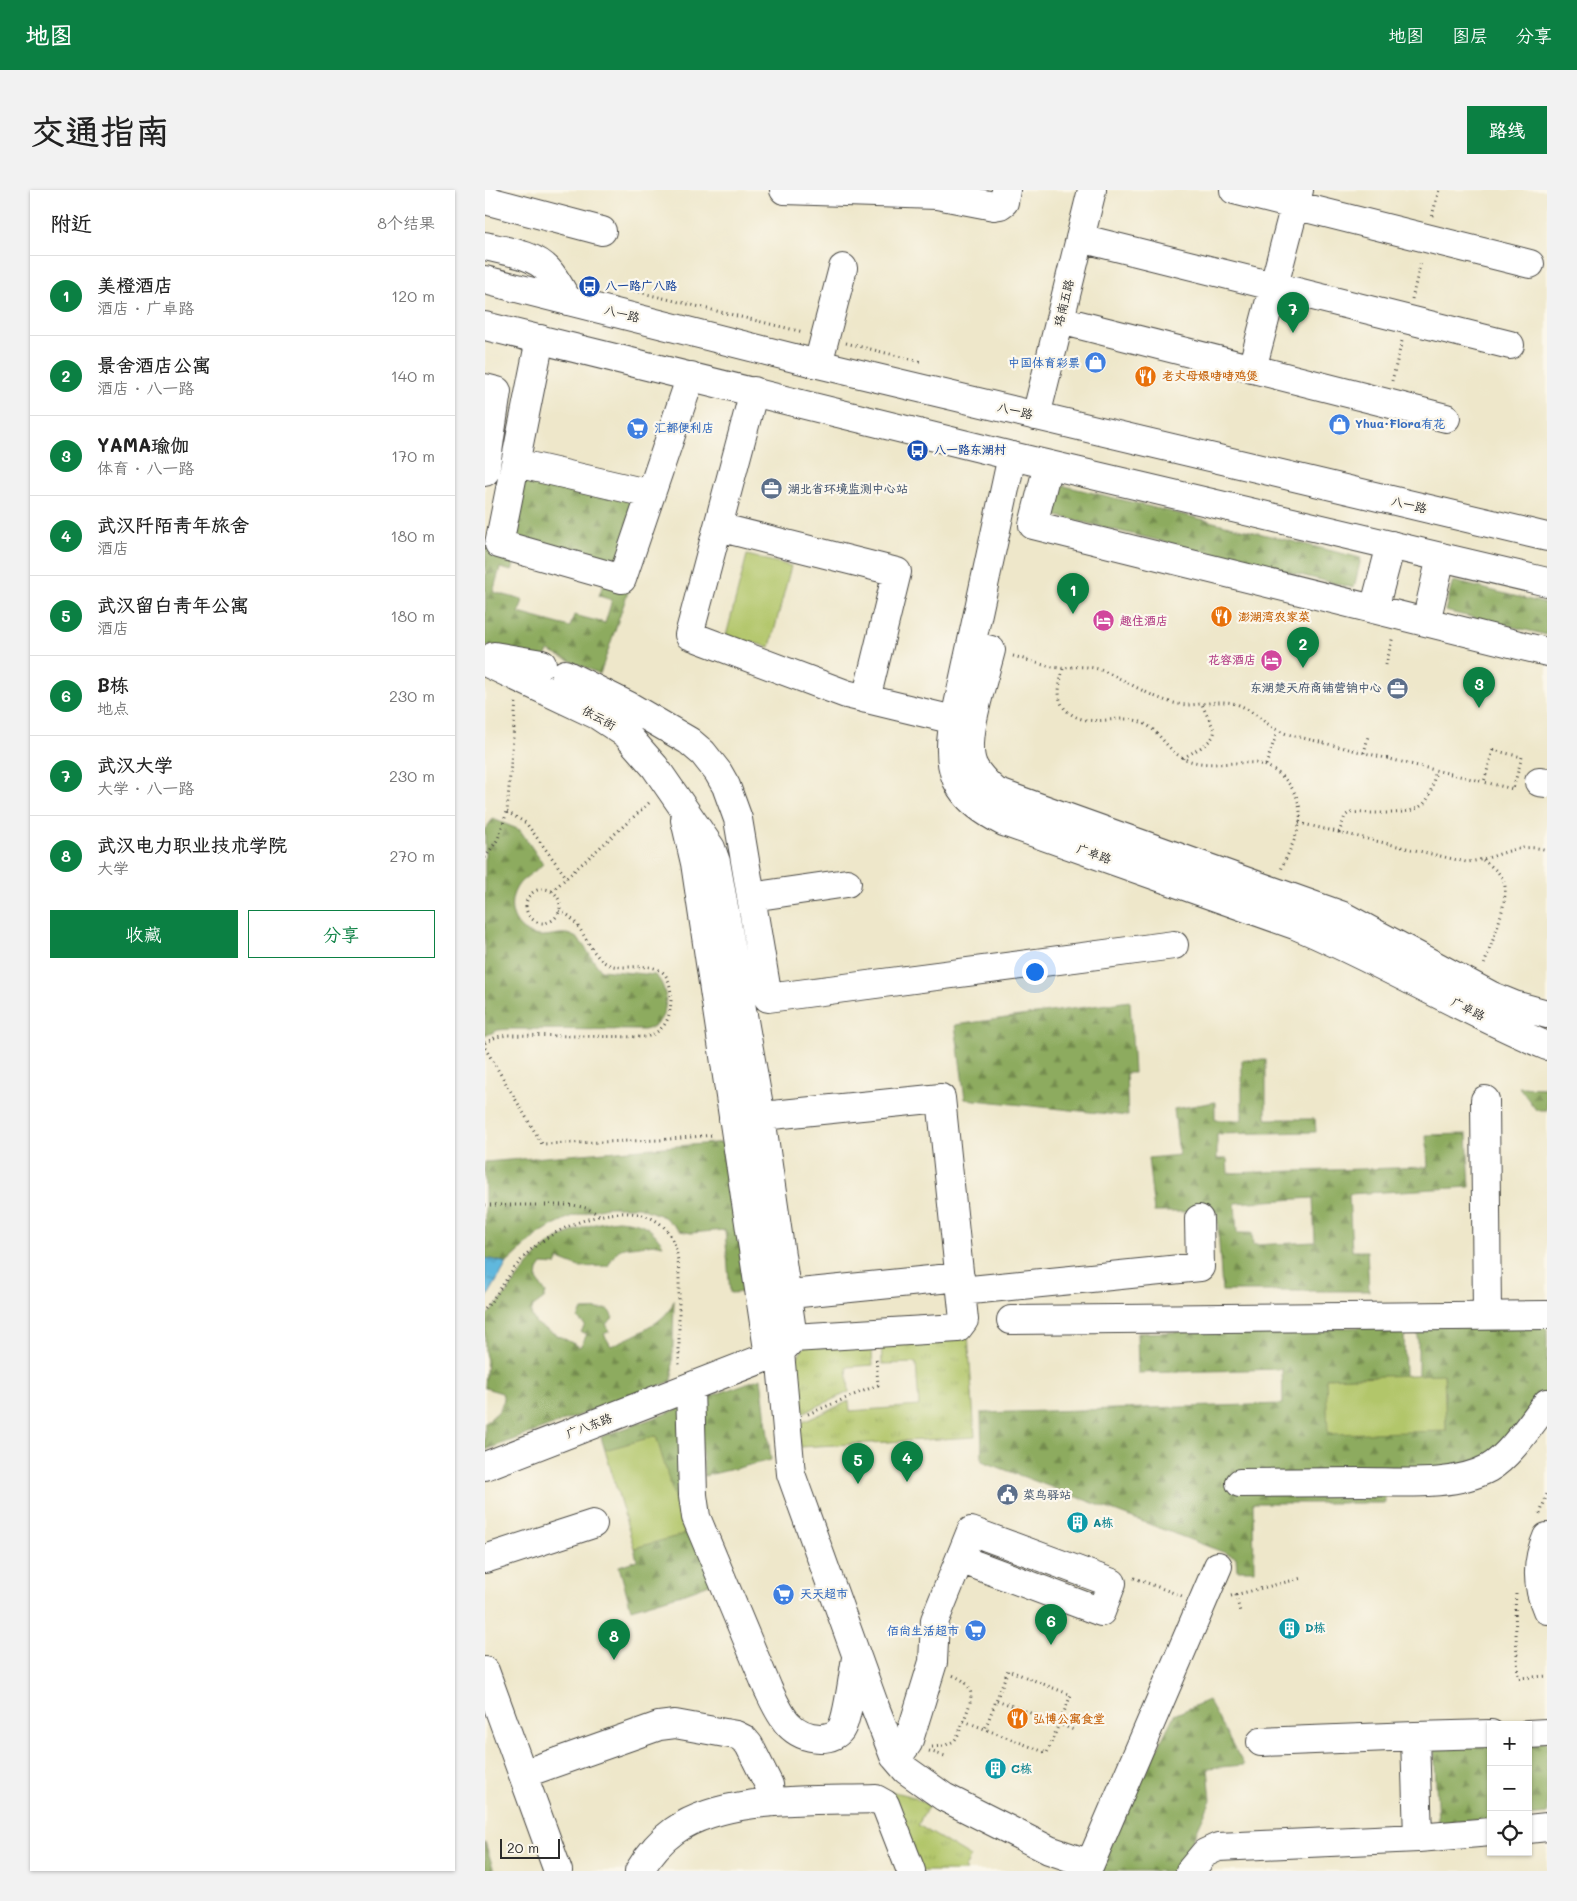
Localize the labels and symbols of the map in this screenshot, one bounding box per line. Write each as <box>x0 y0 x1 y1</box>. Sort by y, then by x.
bus stop icon: 八一路广八路 <box>577 274 601 298</box>
place label: 八一路广八路 <box>605 277 677 293</box>
street label: 珞南五路 <box>1049 278 1077 328</box>
pin: 7 <box>1277 292 1309 333</box>
street label: 八一路 <box>603 301 642 325</box>
shop icon: 中国体育彩票 <box>1084 351 1108 375</box>
place label: 中国体育彩票 <box>1008 354 1080 370</box>
restaurant icon: 老丈母娘啫啫鸡煲 <box>1134 364 1158 388</box>
place label: 老丈母娘啫啫鸡煲 <box>1162 367 1258 383</box>
street label: 八一路 <box>996 398 1035 422</box>
shop icon: Yhua·Flora有花 <box>1327 412 1351 436</box>
place label: Yhua·Flora有花 <box>1355 415 1445 431</box>
supermarket icon: 汇都便利店 <box>626 416 650 440</box>
place label: 汇都便利店 <box>654 419 714 435</box>
bus stop icon: 八一路东湖村 <box>906 438 930 462</box>
place label: 八一路东湖村 <box>934 441 1006 457</box>
office icon: 湖北省环境监测中心站 <box>760 477 784 501</box>
place label: 湖北省环境监测中心站 <box>788 480 908 496</box>
street label: 八一路 <box>1390 492 1429 516</box>
pin: 1 <box>1057 573 1089 614</box>
restaurant icon: 澎湖湾农家菜 <box>1210 605 1234 629</box>
place label: 澎湖湾农家菜 <box>1238 608 1310 624</box>
hotel icon: 趣住酒店 <box>1092 609 1116 633</box>
place label: 趣住酒店 <box>1120 612 1168 628</box>
pin: 2 <box>1287 627 1319 668</box>
hotel icon: 花容酒店 <box>1260 648 1284 672</box>
place label: 花容酒店 <box>1208 651 1256 667</box>
pin: 3 <box>1463 667 1495 708</box>
office icon: 东湖楚天府商铺营销中心 <box>1386 676 1410 700</box>
place label: 东湖楚天府商铺营销中心 <box>1250 679 1382 695</box>
street label: 依云街 <box>580 701 619 733</box>
street label: 广卓路 <box>1075 840 1114 866</box>
your location <box>1022 959 1048 985</box>
street label: 广卓路 <box>1449 993 1488 1023</box>
street label: 广八东路 <box>563 1409 614 1441</box>
pin: 4 <box>891 1441 923 1482</box>
pin: 5 <box>842 1443 874 1484</box>
public building icon: 菜鸟驿站 <box>995 1483 1019 1507</box>
place label: 菜鸟驿站 <box>1023 1486 1071 1502</box>
building icon: A栋 <box>1065 1511 1089 1535</box>
place label: A栋 <box>1093 1514 1113 1530</box>
supermarket icon: 天天超市 <box>772 1582 796 1606</box>
place label: 天天超市 <box>800 1585 848 1601</box>
pin: 6 <box>1035 1604 1067 1645</box>
building icon: D栋 <box>1277 1616 1301 1640</box>
pin: 8 <box>598 1619 630 1660</box>
supermarket icon: 佰尚生活超市 <box>963 1619 987 1643</box>
place label: D栋 <box>1305 1619 1326 1635</box>
place label: 佰尚生活超市 <box>887 1622 959 1638</box>
restaurant icon: 弘博公寓食堂 <box>1005 1707 1029 1731</box>
place label: 弘博公寓食堂 <box>1033 1710 1105 1726</box>
building icon: C栋 <box>983 1757 1007 1781</box>
place label: C栋 <box>1011 1760 1032 1776</box>
scale bar <box>500 1836 560 1859</box>

